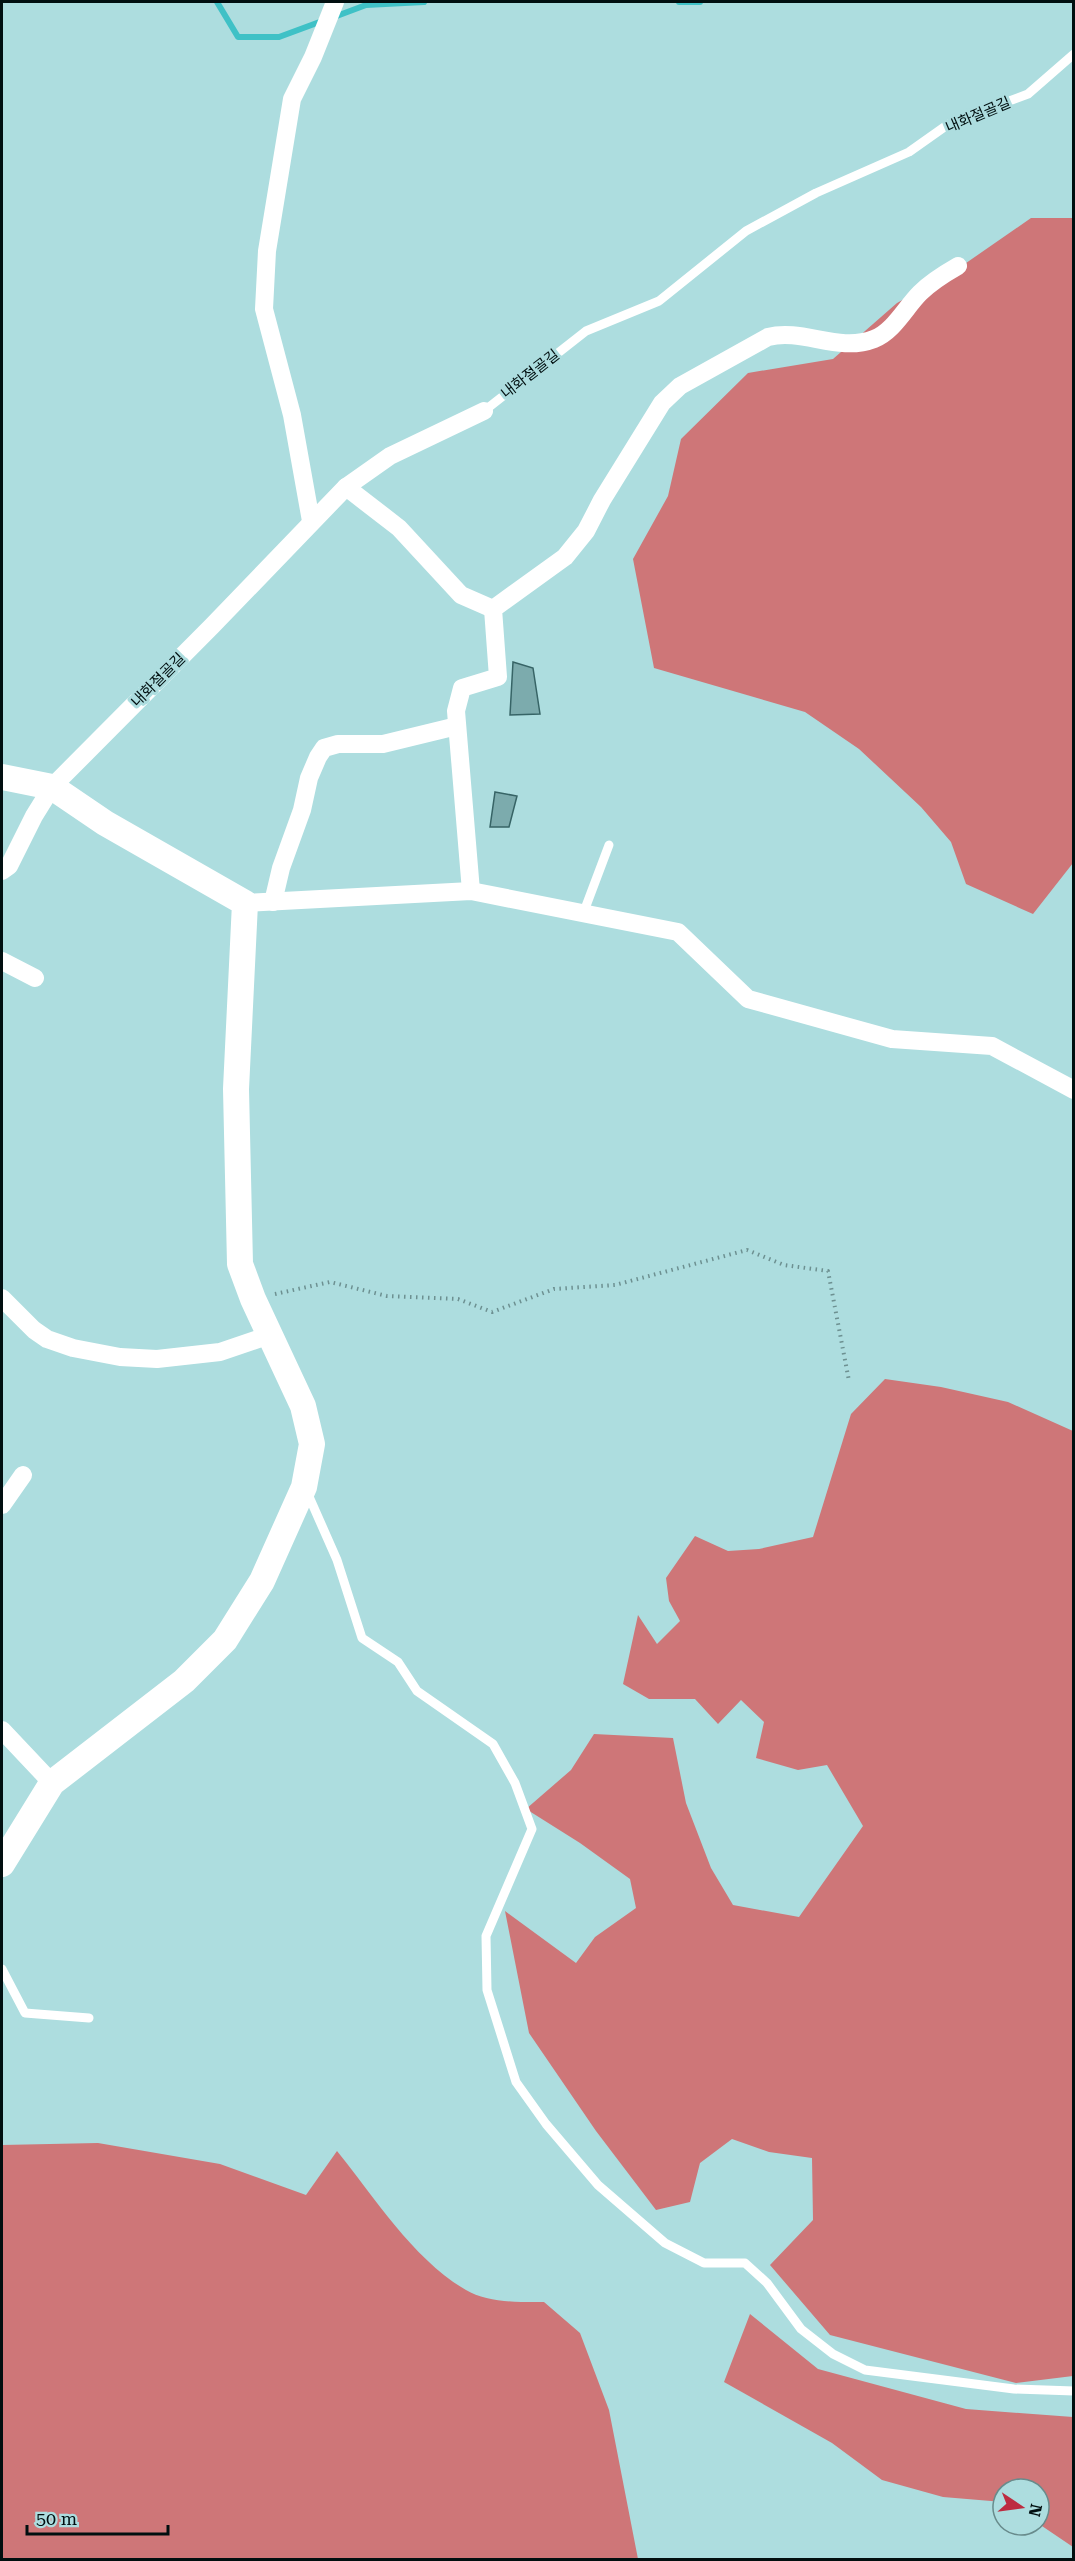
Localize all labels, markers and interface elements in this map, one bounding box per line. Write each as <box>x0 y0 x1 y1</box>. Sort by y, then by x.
street label: 내화절골길 <box>943 93 1013 137</box>
street label: 내화절골길 <box>497 346 563 402</box>
street label: 내화절골길 <box>127 649 189 711</box>
north arrow <box>991 2477 1051 2537</box>
scale bar <box>27 2498 168 2536</box>
text: N <box>1024 2502 1046 2518</box>
text: 50 m <box>36 2508 77 2529</box>

